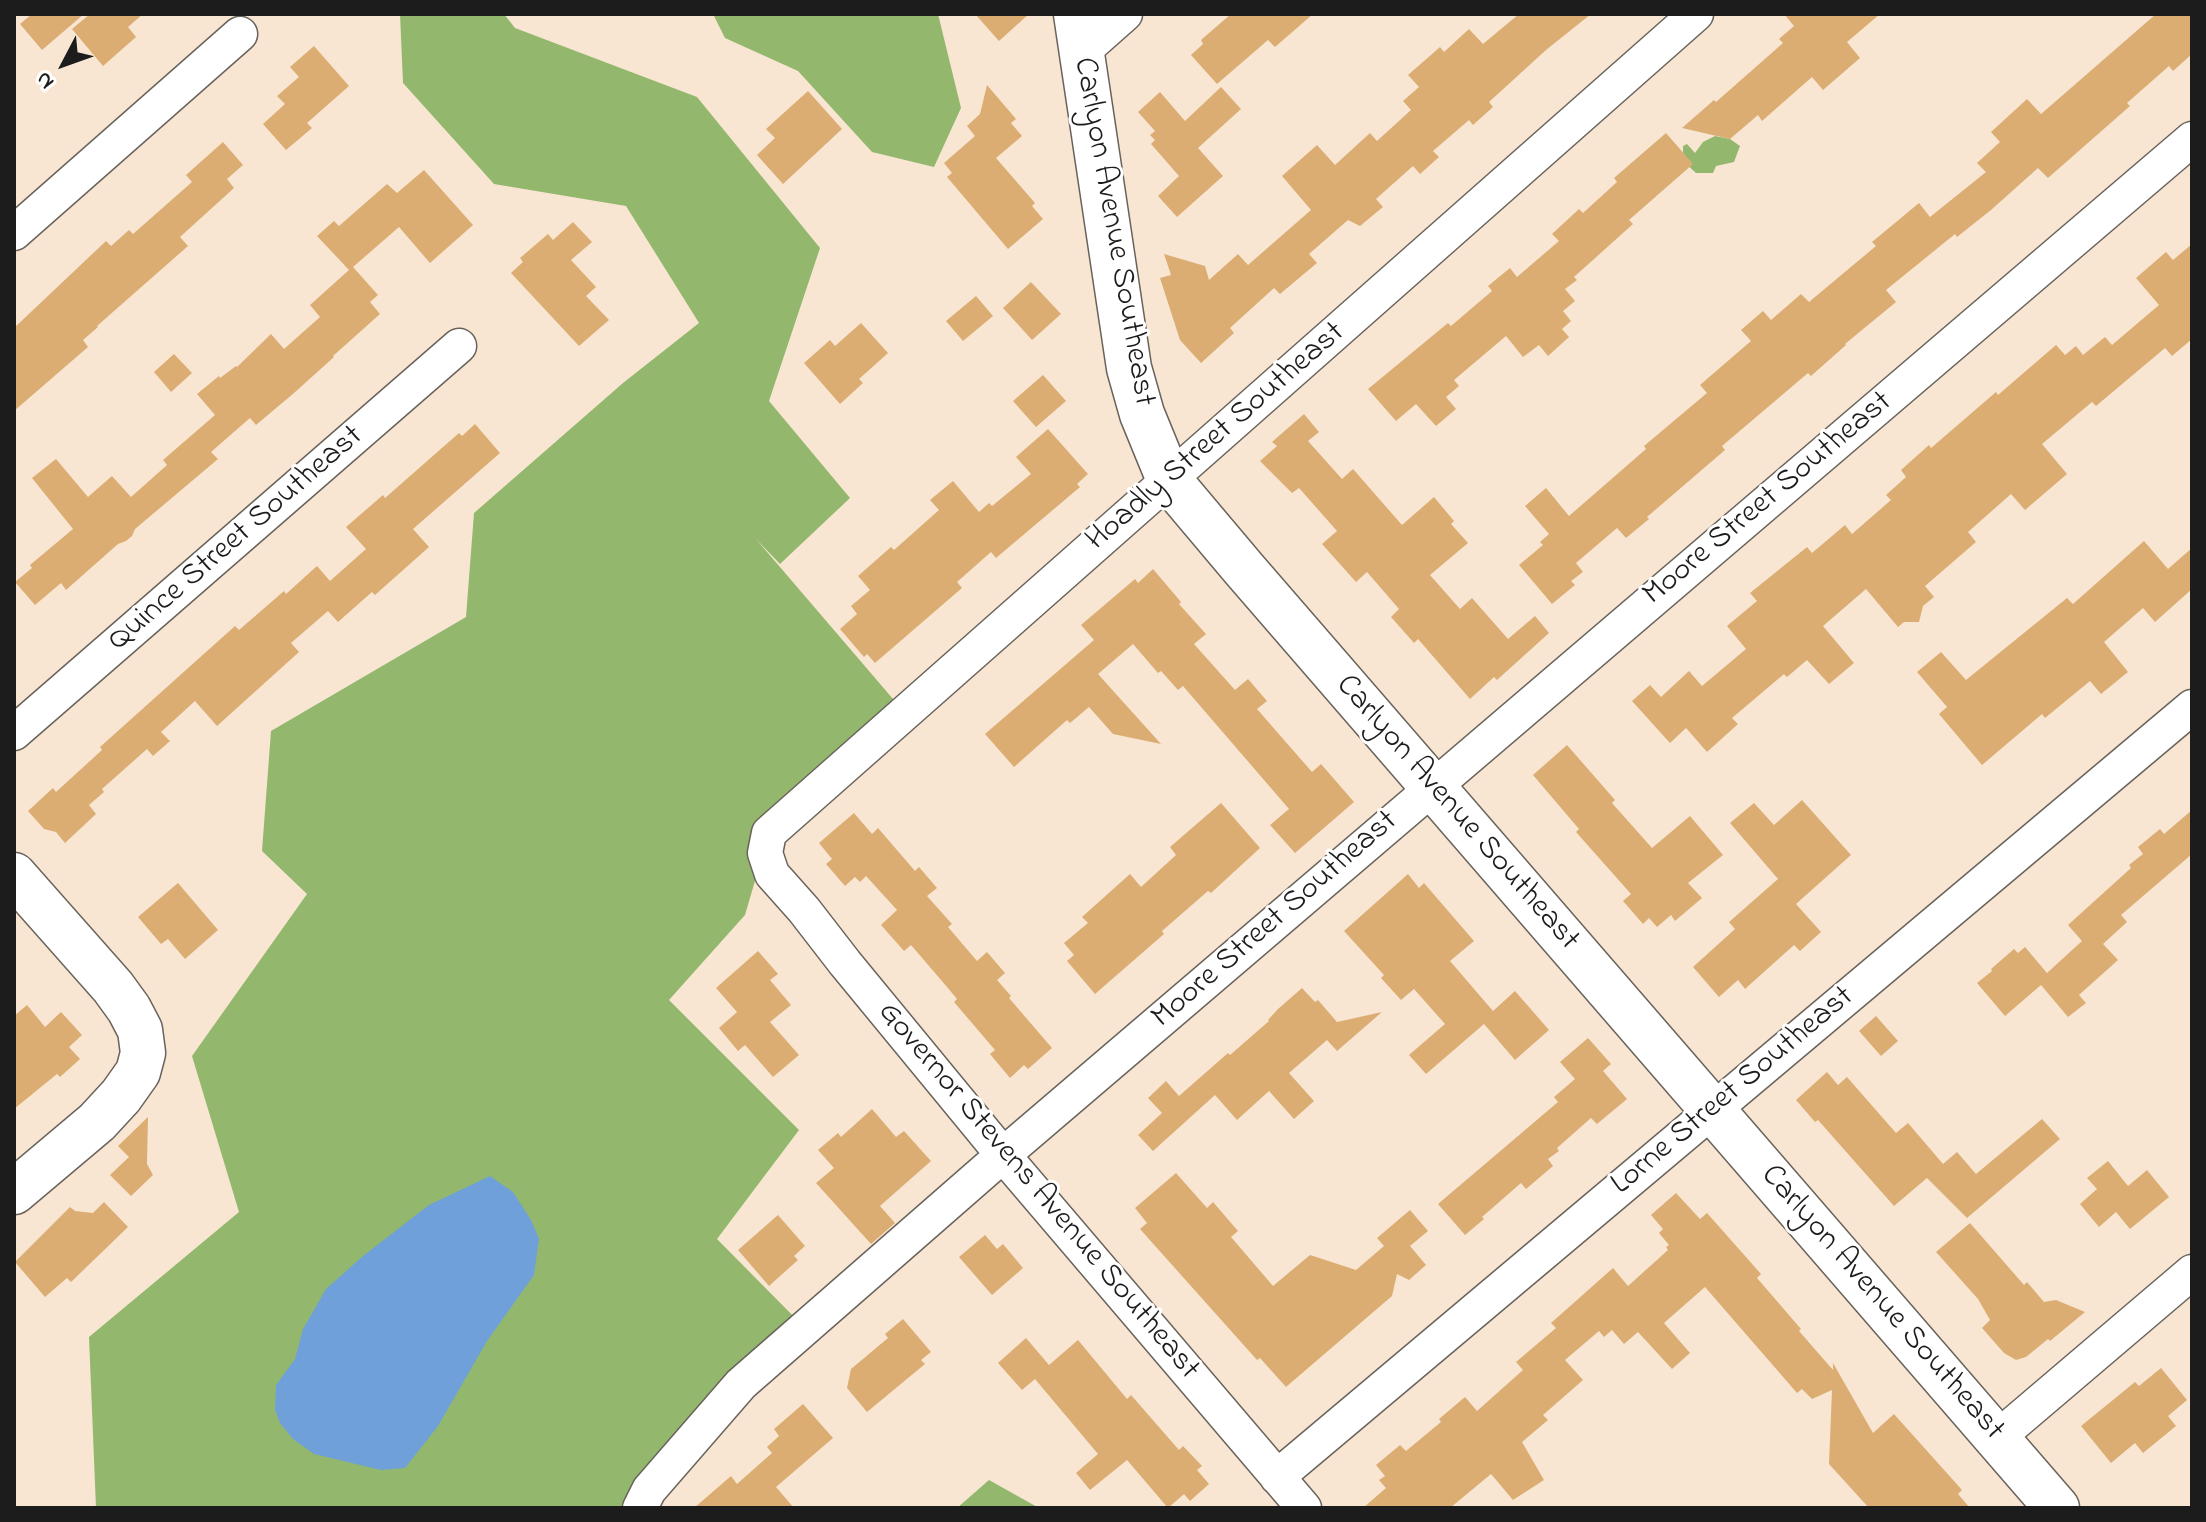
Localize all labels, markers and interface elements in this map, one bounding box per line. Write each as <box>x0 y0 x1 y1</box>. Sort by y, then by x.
north arrow <box>24 24 104 104</box>
street label: Carlyon Avenue Southeast <box>1062 55 1162 409</box>
text: N <box>29 64 63 96</box>
street label: Hoadly Street Southeast <box>1080 315 1354 561</box>
street label: Moore Street Southeast <box>1637 385 1901 615</box>
street label: Quince Street Southeast <box>102 419 372 661</box>
street label: Carlyon Avenue Southeast <box>1326 668 1586 960</box>
street label: Moore Street Southeast <box>1145 804 1407 1038</box>
street label: Lorne Street Southeast <box>1605 979 1863 1205</box>
street label: Governor Stevens Avenue Southeast <box>867 995 1207 1389</box>
street label: Carlyon Avenue Southeast <box>1751 1158 2011 1450</box>

